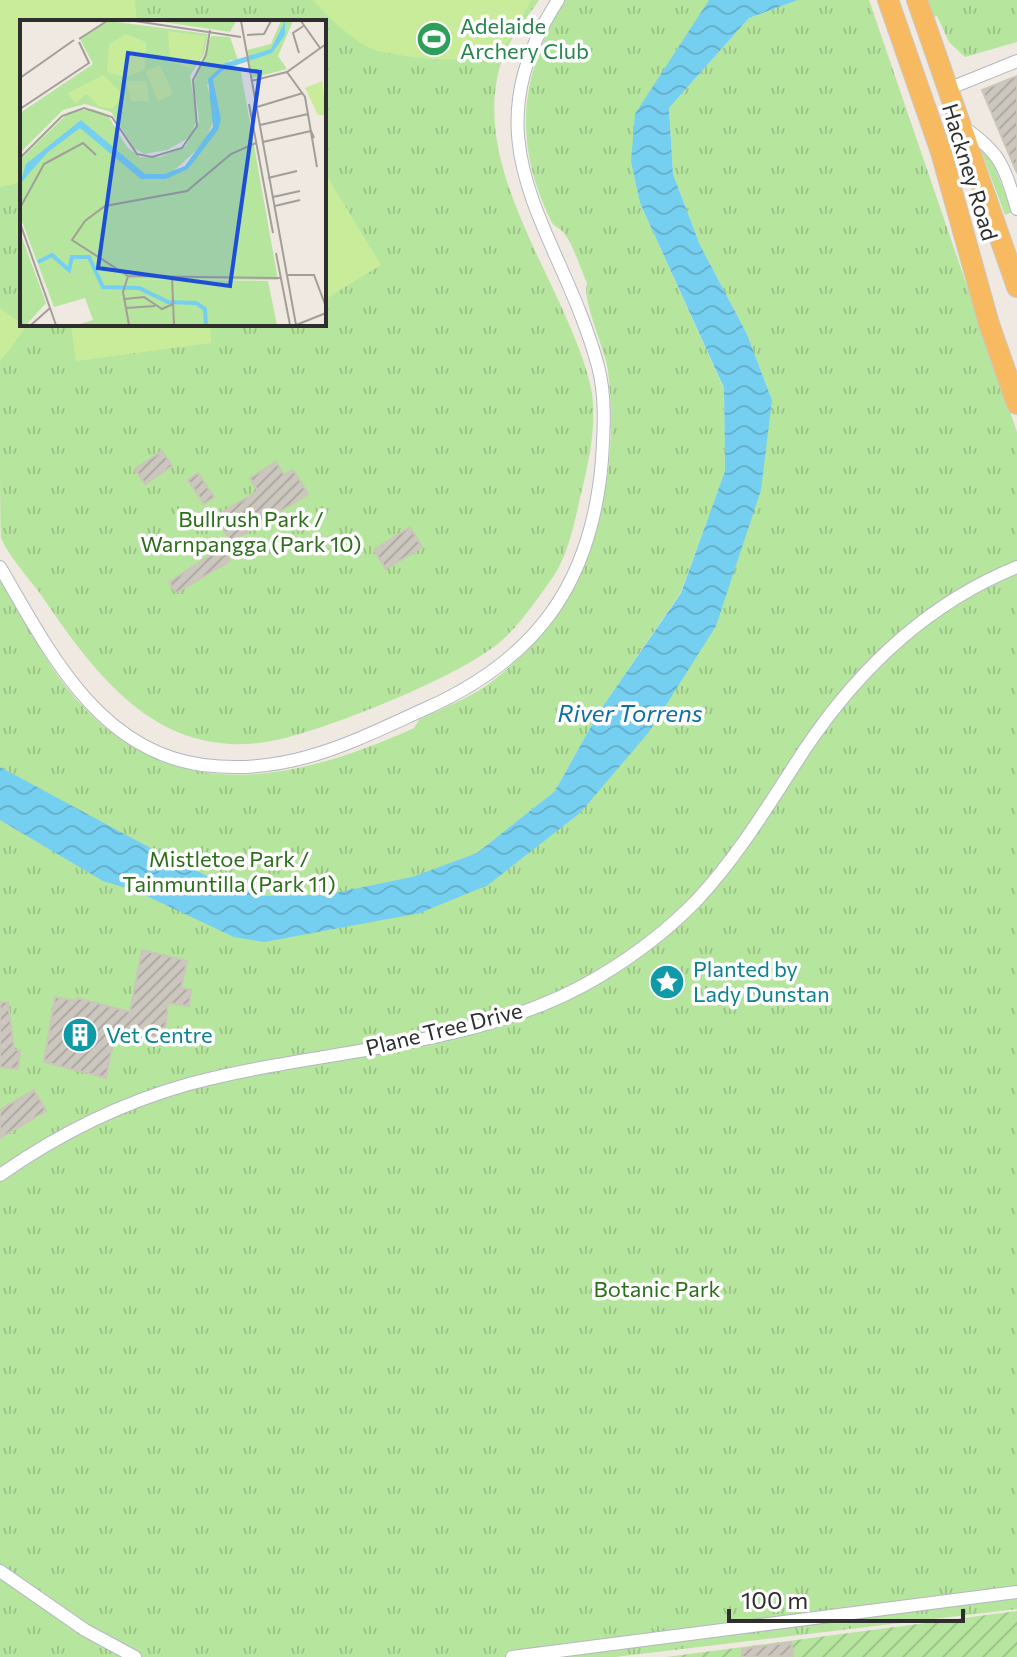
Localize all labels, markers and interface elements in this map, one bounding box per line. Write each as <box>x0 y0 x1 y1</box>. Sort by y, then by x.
place label: Adelaide Archery Club <box>460 12 589 64</box>
inset map <box>20 20 326 326</box>
sports icon: Adelaide Archery Club <box>415 20 453 58</box>
street label: Hackney Road <box>937 100 1004 244</box>
park label: Bullrush Park / Warnpangga (Park 10) <box>141 505 362 557</box>
water label: River Torrens <box>557 698 703 727</box>
park label: Mistletoe Park / Tainmuntilla (Park 11) <box>122 845 336 897</box>
place label: Planted by Lady Dunstan <box>693 955 830 1007</box>
place icon: Planted by Lady Dunstan <box>648 963 686 1001</box>
street label: Plane Tree Drive <box>363 996 525 1061</box>
building icon: Vet Centre <box>61 1016 99 1054</box>
place label: Vet Centre <box>106 1021 213 1048</box>
park label: Botanic Park <box>593 1275 721 1302</box>
scale bar <box>729 1573 963 1623</box>
text: 100 m <box>741 1585 808 1614</box>

